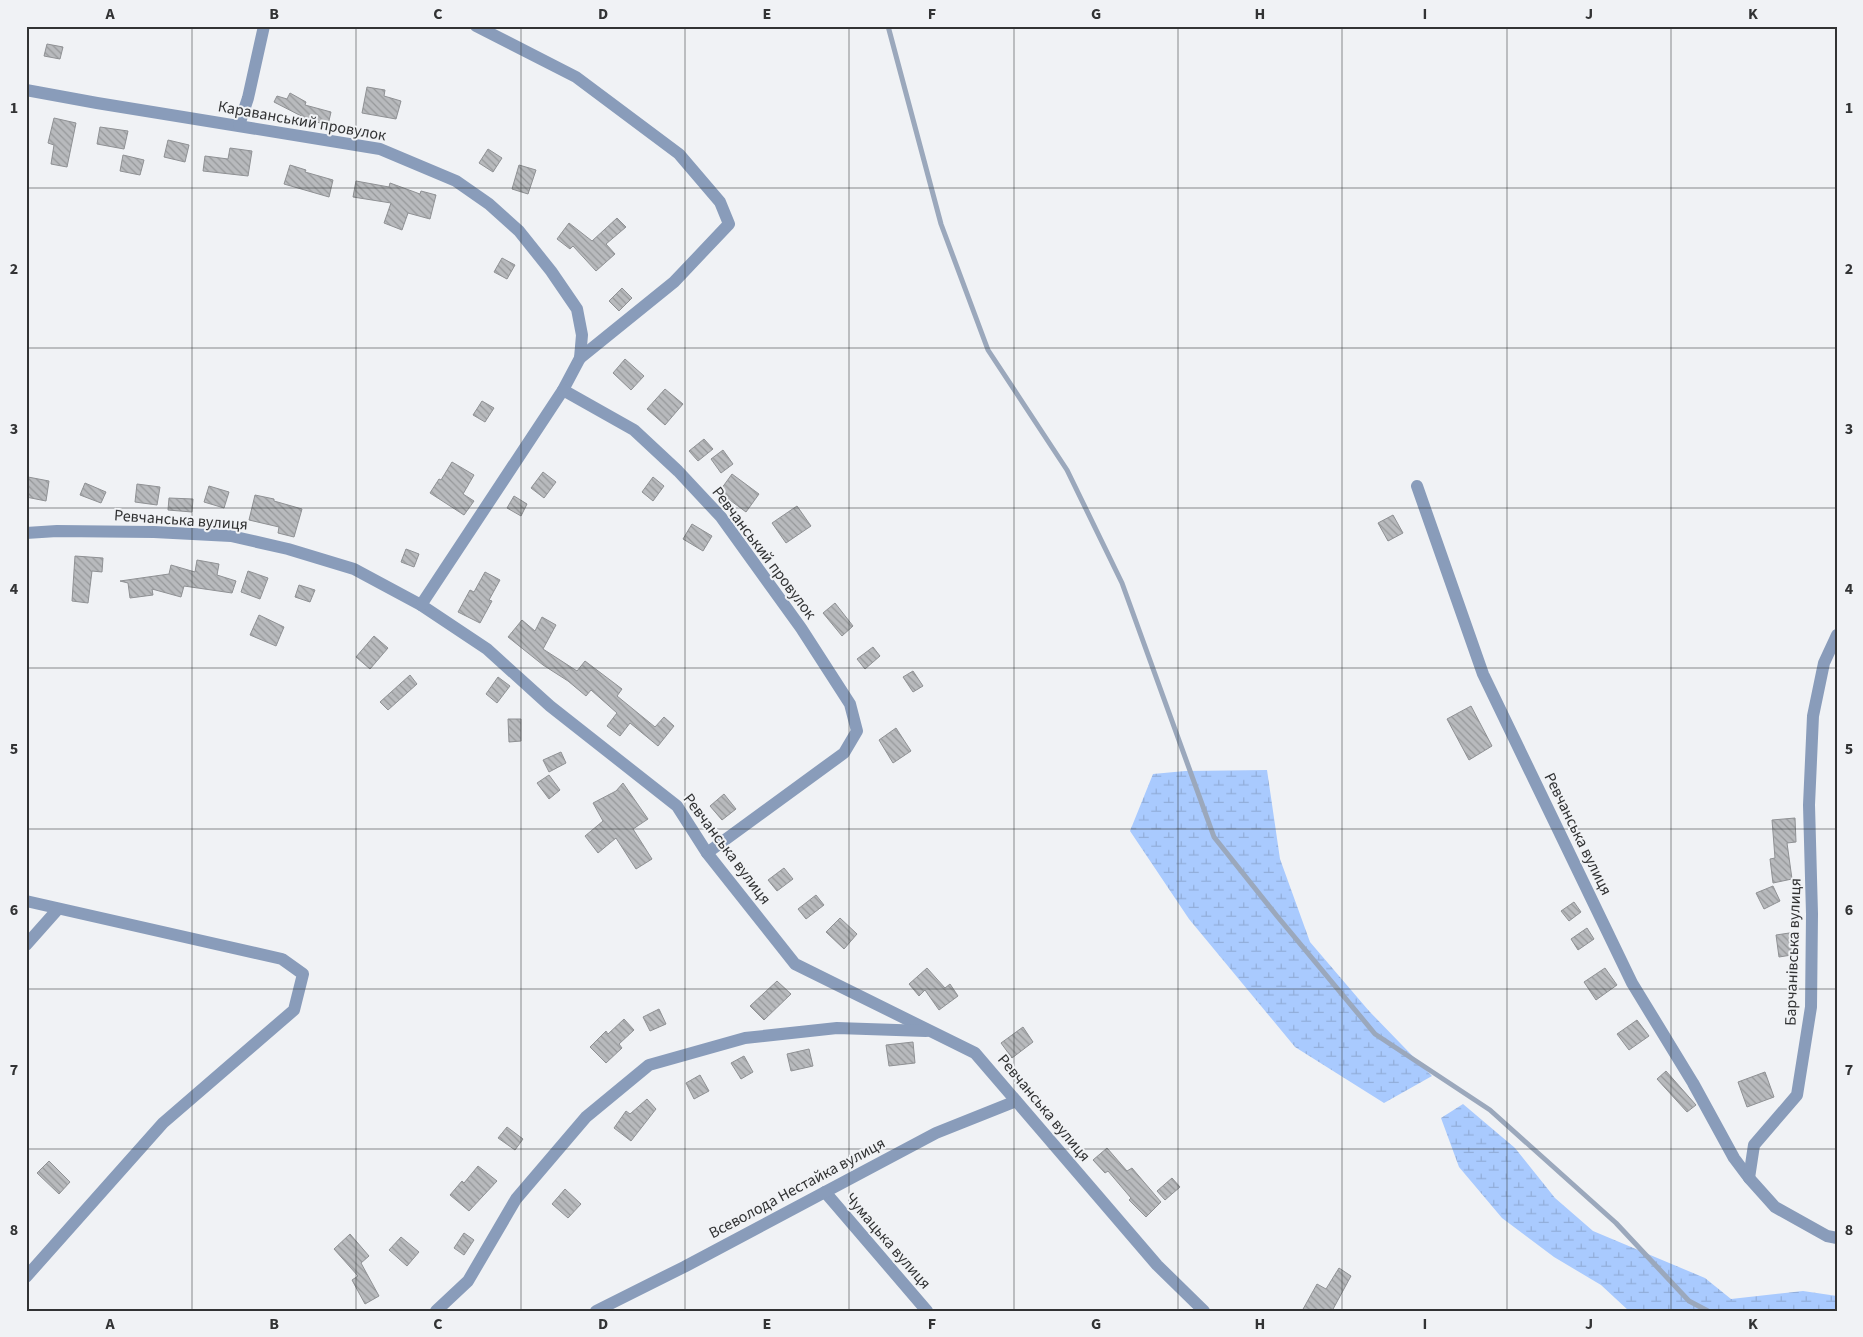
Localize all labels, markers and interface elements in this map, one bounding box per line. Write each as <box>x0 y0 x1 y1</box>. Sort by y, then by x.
text: A <box>104 3 115 25</box>
text: B <box>269 3 279 25</box>
text: C <box>433 3 443 25</box>
text: D <box>598 3 608 25</box>
text: E <box>763 3 771 25</box>
text: F <box>928 3 936 25</box>
text: G <box>1091 3 1101 25</box>
text: H <box>1255 3 1265 25</box>
text: I <box>1423 3 1427 25</box>
text: J <box>1585 3 1593 25</box>
text: K <box>1748 3 1758 25</box>
street label: Караванський провулок <box>216 95 388 147</box>
text: 1 <box>10 97 18 119</box>
text: 1 <box>1845 97 1853 119</box>
text: 2 <box>10 258 18 280</box>
text: 2 <box>1845 258 1853 280</box>
text: 3 <box>10 418 18 440</box>
text: 3 <box>1845 418 1853 440</box>
street label: Ревчанський провулок <box>707 482 821 624</box>
street label: Ревчанська вулиця <box>113 504 249 536</box>
text: 4 <box>10 578 19 600</box>
text: 4 <box>1845 578 1854 600</box>
text: 5 <box>10 738 18 760</box>
text: 5 <box>1845 738 1853 760</box>
street label: Ревчанська вулиця <box>1539 769 1617 899</box>
street label: Ревчанська вулиця <box>678 789 776 909</box>
street label: Барчанівська вулиця <box>1779 878 1807 1026</box>
text: 6 <box>10 899 18 921</box>
text: 6 <box>1845 899 1853 921</box>
street label: Ревчанська вулиця <box>992 1050 1096 1166</box>
text: 7 <box>10 1059 18 1081</box>
text: 7 <box>1845 1059 1853 1081</box>
street label: Всеволода Нестайка вулиця <box>705 1132 889 1244</box>
street label: Чумацька вулиця <box>840 1188 936 1294</box>
text: 8 <box>10 1219 18 1241</box>
text: 8 <box>1845 1219 1853 1241</box>
text: A <box>104 1313 115 1335</box>
text: B <box>269 1313 279 1335</box>
text: C <box>433 1313 443 1335</box>
text: D <box>598 1313 608 1335</box>
text: E <box>763 1313 771 1335</box>
text: F <box>928 1313 936 1335</box>
text: G <box>1091 1313 1101 1335</box>
text: H <box>1255 1313 1265 1335</box>
text: I <box>1423 1313 1427 1335</box>
text: J <box>1585 1313 1593 1335</box>
text: K <box>1748 1313 1758 1335</box>

